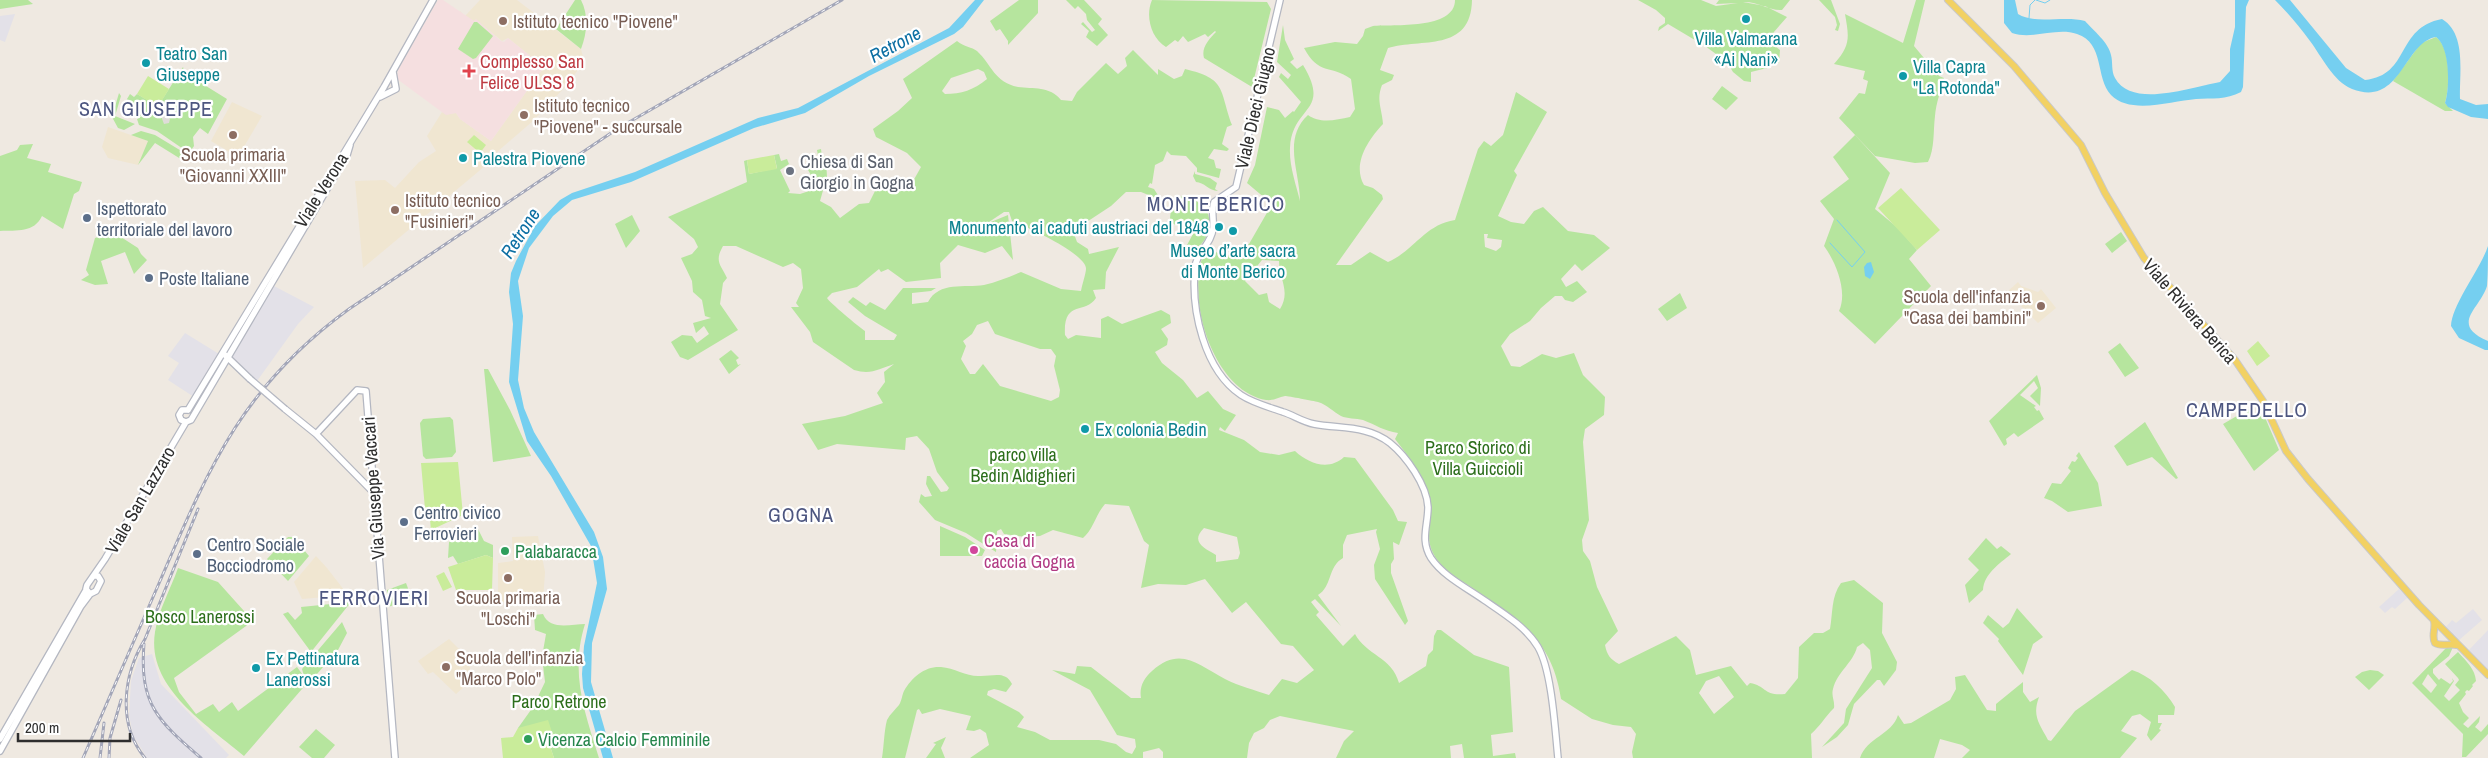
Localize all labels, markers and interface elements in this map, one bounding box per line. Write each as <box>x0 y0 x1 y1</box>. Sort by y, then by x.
place label: Istituto tecnico "Piovene" <box>513 9 678 34</box>
marker: Villa Valmarana «Ai Nani» <box>1740 13 1752 25</box>
marker: Istituto tecnico "Piovene" <box>497 15 509 27</box>
water label: Retrone <box>864 20 926 68</box>
place label: Villa Valmarana «Ai Nani» <box>1695 26 1797 72</box>
place label: Teatro San Giuseppe <box>156 41 227 87</box>
street label: Viale Dieci Giugno <box>1229 45 1281 171</box>
place label: Complesso San Felice ULSS 8 <box>480 49 584 95</box>
place label: Villa Capra "La Rotonda" <box>1913 54 2000 100</box>
marker: Teatro San Giuseppe <box>140 57 152 69</box>
marker: Complesso San Felice ULSS 8 <box>462 64 476 78</box>
marker: Villa Capra "La Rotonda" <box>1897 70 1909 82</box>
place label: Istituto tecnico "Piovene" - succursale <box>534 93 682 139</box>
district label: SAN GIUSEPPE <box>79 95 213 122</box>
marker: Istituto tecnico "Piovene" - succursale <box>518 109 530 121</box>
marker: Scuola primaria "Giovanni XXIII" <box>227 129 239 141</box>
place label: Scuola primaria "Giovanni XXIII" <box>180 142 286 188</box>
place label: Palestra Piovene <box>473 146 585 171</box>
street label: Viale Verona <box>288 148 354 232</box>
place label: Chiesa di San Giorgio in Gogna <box>800 149 914 195</box>
marker: Palestra Piovene <box>457 152 469 164</box>
marker: Chiesa di San Giorgio in Gogna <box>784 165 796 177</box>
place label: Istituto tecnico "Fusinieri" <box>405 188 501 234</box>
district label: MONTE BERICO <box>1147 190 1285 217</box>
place label: Ispettorato territoriale del lavoro <box>97 196 232 242</box>
water label: Retrone <box>494 203 546 263</box>
marker: Istituto tecnico "Fusinieri" <box>389 204 401 216</box>
marker: Ispettorato territoriale del lavoro <box>81 212 93 224</box>
place label: Monumento ai caduti austriaci del 1848 <box>949 215 1209 240</box>
marker: Monumento ai caduti austriaci del 1848 <box>1213 221 1225 233</box>
marker: Museo d’arte sacra di Monte Berico <box>1227 225 1239 237</box>
place label: Museo d’arte sacra di Monte Berico <box>1170 238 1296 284</box>
street label: Viale Riviera Berica <box>2137 253 2243 369</box>
place label: Poste Italiane <box>159 266 249 291</box>
marker: Poste Italiane <box>143 272 155 284</box>
place label: Scuola dell'infanzia "Casa dei bambini" <box>1903 284 2031 330</box>
marker: Scuola dell'infanzia "Casa dei bambini" <box>2035 300 2047 312</box>
district label: CAMPEDELLO <box>2186 396 2308 423</box>
street label: Via Giuseppe Vaccari <box>356 416 390 560</box>
place label: Ex colonia Bedin <box>1095 417 1207 442</box>
marker: Ex colonia Bedin <box>1079 423 1091 435</box>
park label: Parco Storico di Villa Guiccioli <box>1425 435 1531 481</box>
street label: Viale San Lazzaro <box>99 442 181 558</box>
park label: parco villa Bedin Aldighieri <box>970 442 1076 488</box>
place label: Centro civico Ferrovieri <box>414 500 501 546</box>
district label: GOGNA <box>768 501 834 528</box>
marker: Centro civico Ferrovieri <box>398 516 410 528</box>
place label: Casa di caccia Gogna <box>984 528 1075 574</box>
place label: Centro Sociale Bocciodromo <box>207 532 305 578</box>
place label: Palabaracca <box>515 539 597 564</box>
marker: Casa di caccia Gogna <box>968 544 980 556</box>
marker: Palabaracca <box>499 545 511 557</box>
marker: Centro Sociale Bocciodromo <box>191 548 203 560</box>
marker: Scuola primaria "Loschi" <box>502 572 514 584</box>
district label: FERROVIERI <box>319 584 429 611</box>
place label: Scuola primaria "Loschi" <box>456 585 560 631</box>
park label: Bosco Lanerossi <box>145 604 255 629</box>
place label: Scuola dell'infanzia "Marco Polo" <box>456 645 584 691</box>
place label: Ex Pettinatura Lanerossi <box>266 646 360 692</box>
marker: Scuola dell'infanzia "Marco Polo" <box>440 661 452 673</box>
marker: Ex Pettinatura Lanerossi <box>250 662 262 674</box>
park label: Parco Retrone <box>511 689 607 714</box>
scale bar <box>18 710 130 742</box>
text: 200 m <box>25 717 59 738</box>
place label: Vicenza Calcio Femminile <box>538 727 710 752</box>
marker: Vicenza Calcio Femminile <box>522 733 534 745</box>

